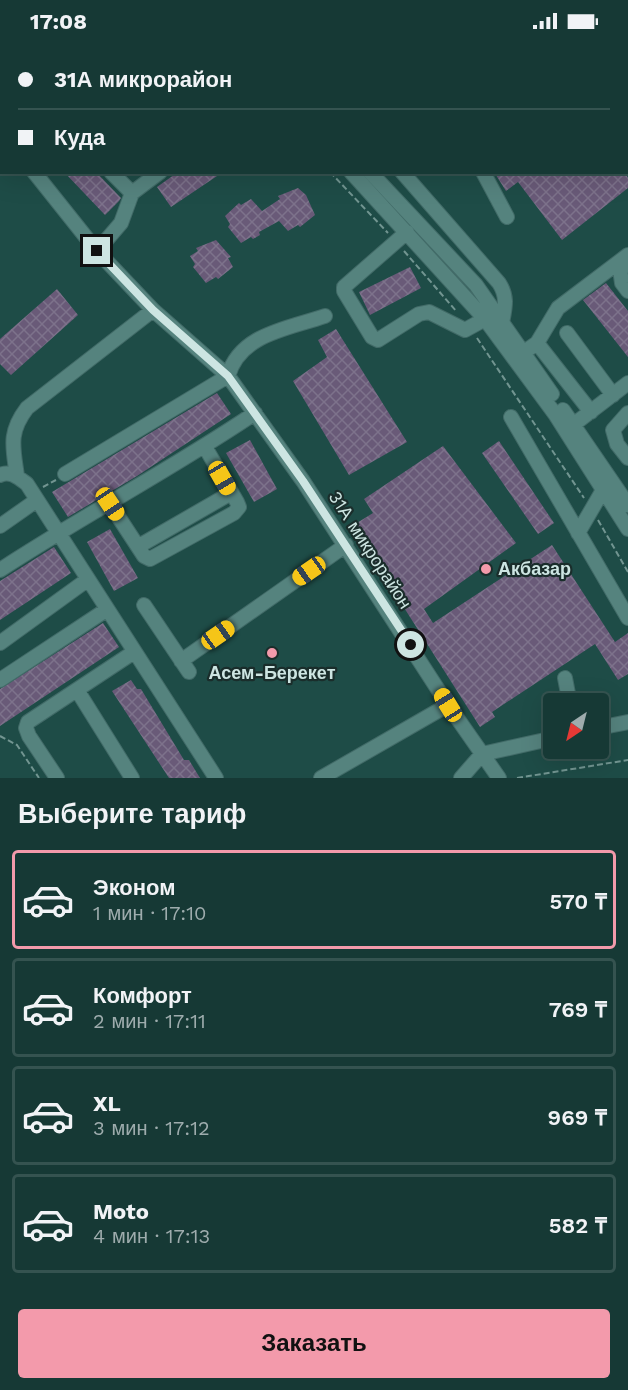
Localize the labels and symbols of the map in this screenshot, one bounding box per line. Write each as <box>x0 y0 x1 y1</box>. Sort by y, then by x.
route end <box>83 237 110 264</box>
car <box>205 458 239 498</box>
car <box>92 484 128 524</box>
street label: 31А микрорайон <box>325 487 416 612</box>
car <box>289 553 329 589</box>
place label: Акбазар <box>498 558 571 579</box>
marker: Акбазар <box>479 562 493 576</box>
car <box>198 617 238 653</box>
route start <box>397 631 424 658</box>
marker: Асем-Берекет <box>265 646 279 660</box>
place label: Асем-Берекет <box>209 662 336 683</box>
car <box>431 685 465 725</box>
north arrow <box>543 693 609 759</box>

